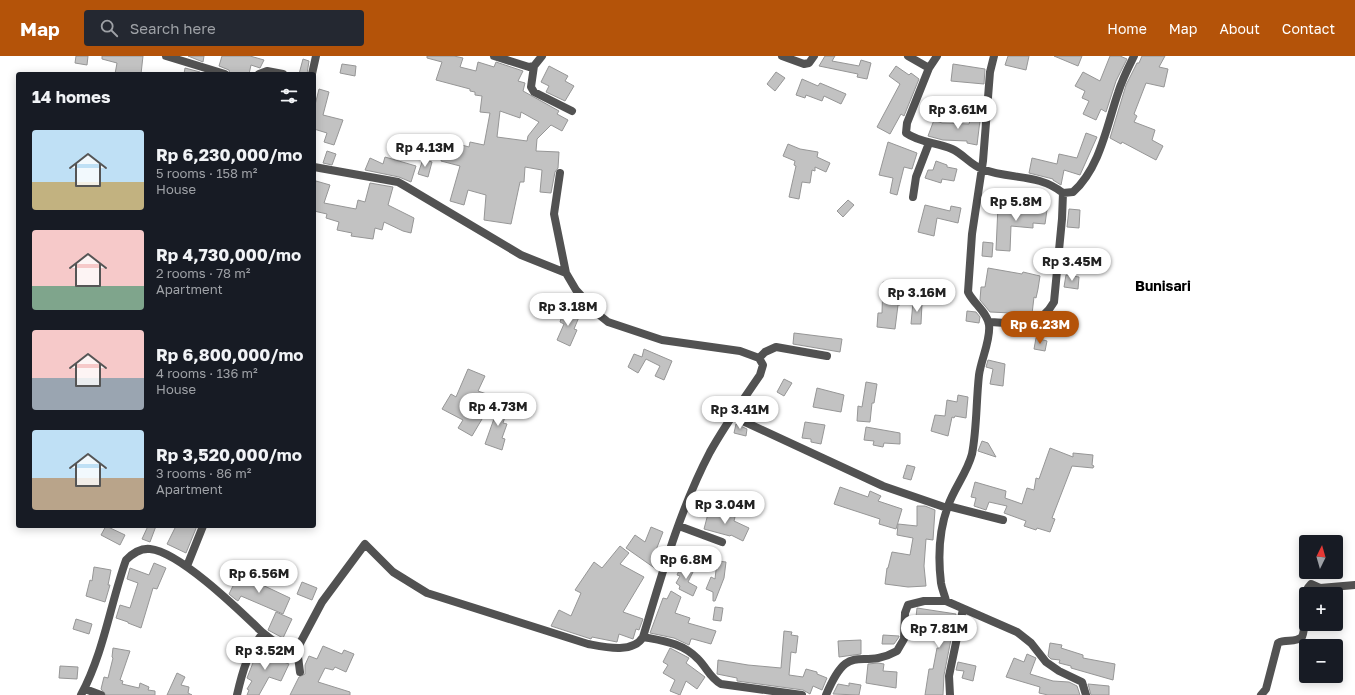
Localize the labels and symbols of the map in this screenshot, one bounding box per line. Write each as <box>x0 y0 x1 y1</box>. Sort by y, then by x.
pin: Rp 3.61M <box>917 96 999 130</box>
pin: Rp 4.13M <box>384 134 466 168</box>
pin: Rp 5.8M <box>979 188 1053 222</box>
pin: Rp 3.45M <box>1031 248 1113 282</box>
district label: Bunisari <box>1135 277 1191 294</box>
pin: Rp 3.16M <box>876 279 958 313</box>
pin: Rp 3.18M <box>527 293 609 327</box>
pin: Rp 6.23M <box>999 311 1081 345</box>
pin: Rp 4.73M <box>457 393 539 427</box>
pin: Rp 3.41M <box>699 396 781 430</box>
pin: Rp 3.04M <box>684 491 766 525</box>
north arrow <box>1299 535 1343 579</box>
pin: Rp 6.8M <box>649 546 723 580</box>
pin: Rp 6.56M <box>218 560 300 594</box>
pin: Rp 7.81M <box>898 615 980 649</box>
pin: Rp 3.52M <box>224 637 306 671</box>

